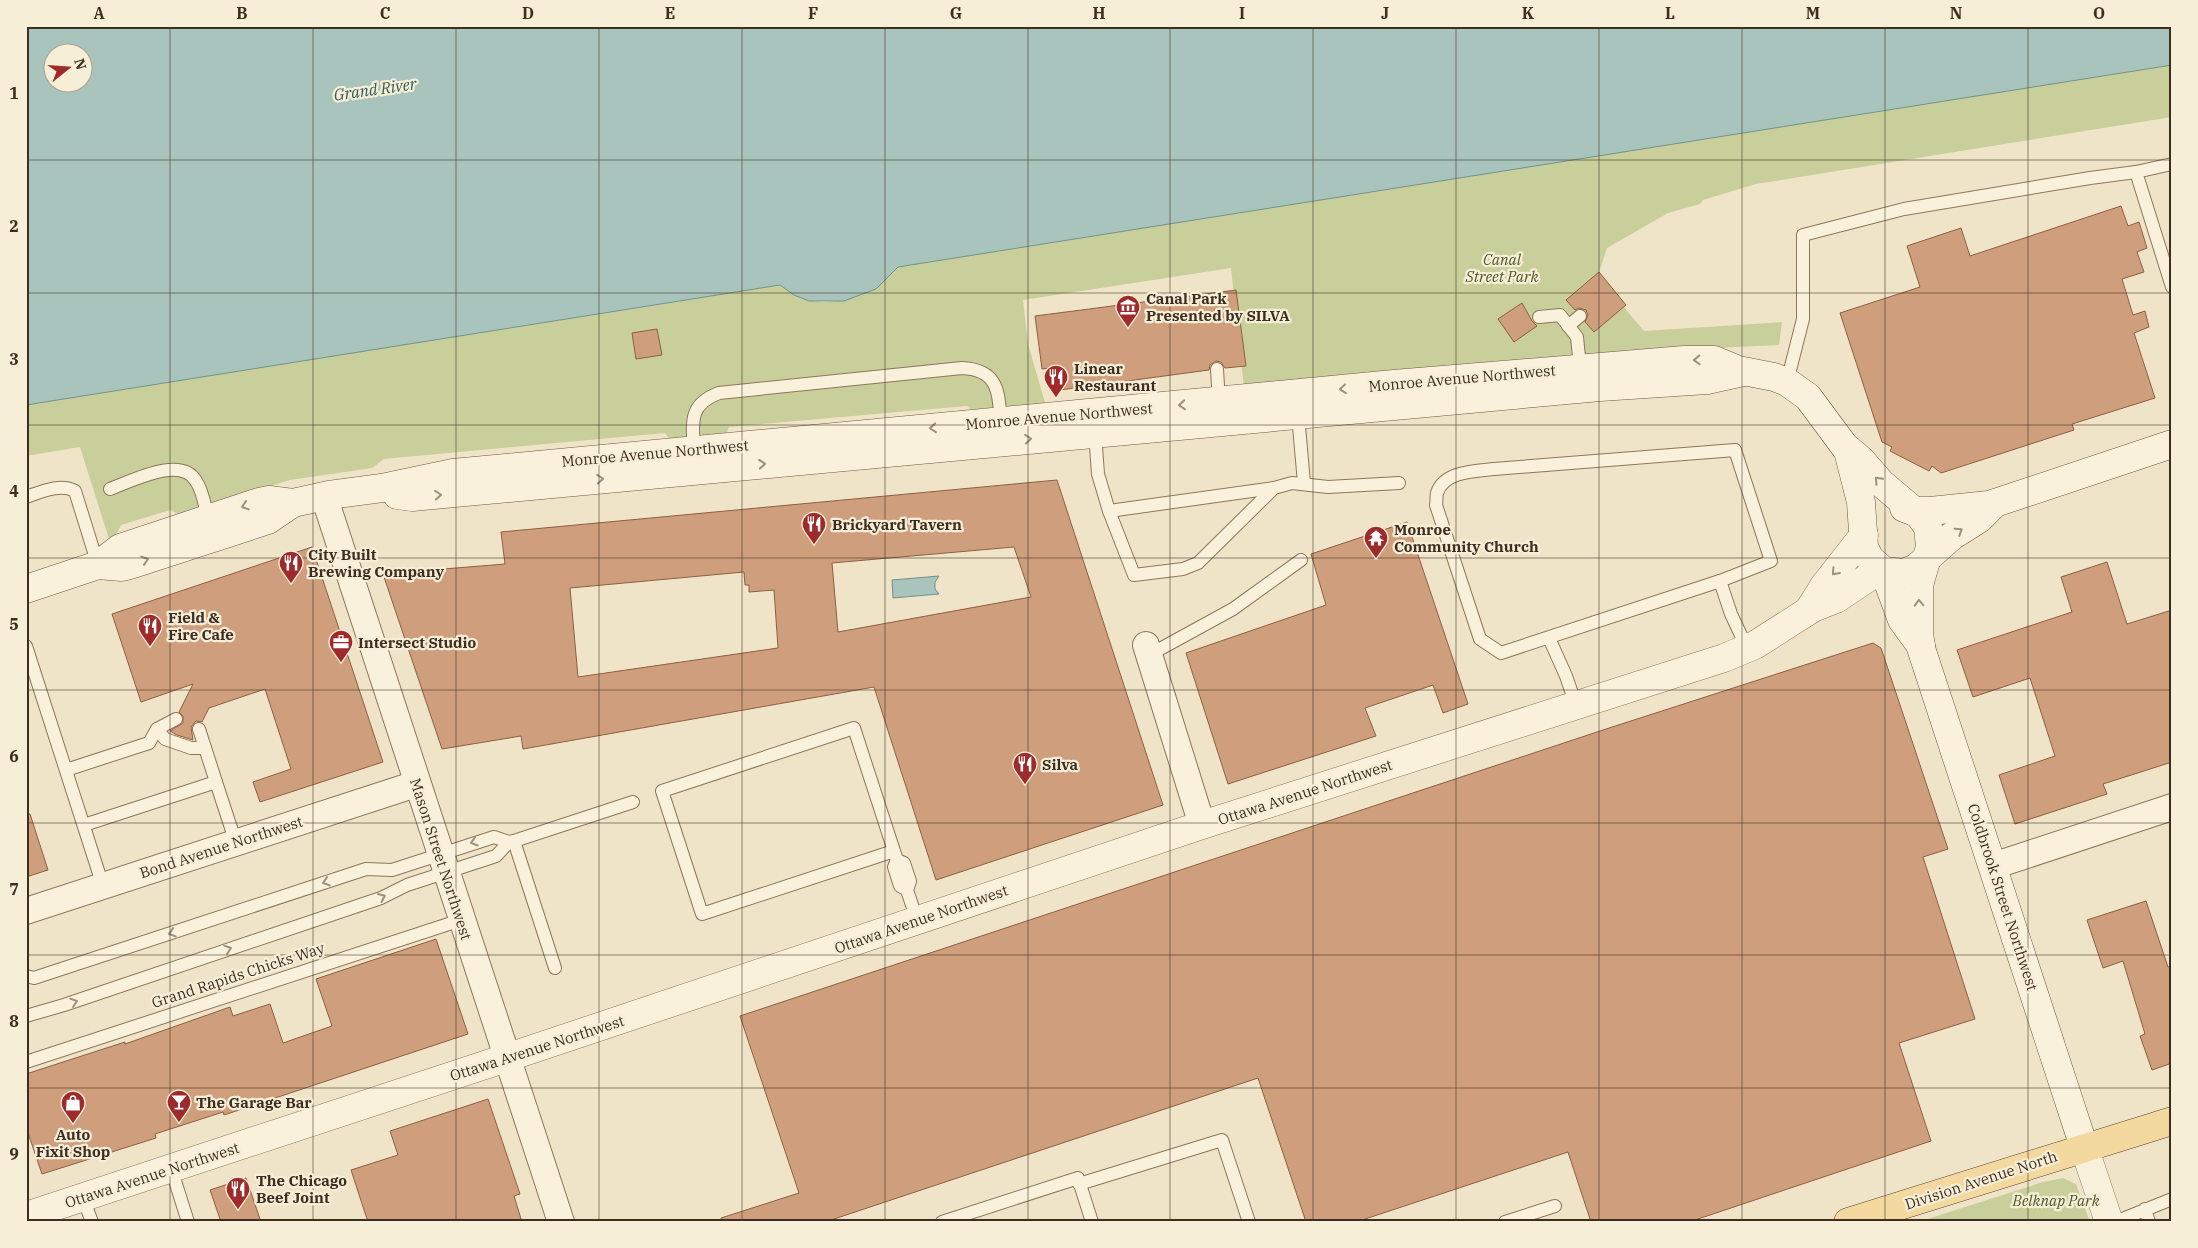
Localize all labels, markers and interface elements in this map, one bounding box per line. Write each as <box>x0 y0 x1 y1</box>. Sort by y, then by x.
text: A <box>93 3 105 23</box>
text: B <box>236 3 248 23</box>
text: C <box>380 3 390 23</box>
text: D <box>522 3 534 23</box>
text: E <box>665 3 675 23</box>
text: F <box>808 3 818 23</box>
text: G <box>950 3 962 23</box>
text: H <box>1093 3 1106 23</box>
text: I <box>1239 3 1245 23</box>
text: J <box>1381 3 1389 23</box>
text: K <box>1522 3 1535 23</box>
text: L <box>1665 3 1675 23</box>
text: M <box>1806 3 1820 23</box>
text: N <box>1950 3 1962 23</box>
text: O <box>2093 3 2105 23</box>
north arrow <box>42 42 92 92</box>
text: N <box>70 56 91 72</box>
water label: Grand River <box>332 73 419 105</box>
text: 1 <box>9 83 19 103</box>
text: 2 <box>9 216 19 236</box>
park label: Canal Street Park <box>1464 250 1539 286</box>
place label: Canal Park Presented by SILVA <box>1146 289 1290 325</box>
museum icon: Canal Park Presented by SILVA <box>1115 294 1141 328</box>
text: 3 <box>9 349 19 369</box>
one-way arrow <box>1693 354 1701 365</box>
place label: Linear Restaurant <box>1074 359 1156 395</box>
street label: Monroe Avenue Northwest <box>1368 360 1556 396</box>
restaurant icon: Linear Restaurant <box>1043 364 1069 398</box>
one-way arrow <box>1339 383 1347 394</box>
street label: Monroe Avenue Northwest <box>965 398 1153 434</box>
one-way arrow <box>1177 399 1185 410</box>
one-way arrow <box>928 422 936 433</box>
one-way arrow <box>1024 434 1032 445</box>
street label: Monroe Avenue Northwest <box>561 435 749 471</box>
one-way arrow <box>758 459 766 470</box>
one-way arrow <box>596 474 604 485</box>
one-way arrow <box>1875 476 1884 485</box>
text: 4 <box>9 481 19 501</box>
one-way arrow <box>435 490 443 501</box>
one-way arrow <box>242 500 250 510</box>
restaurant icon: Brickyard Tavern <box>801 511 827 545</box>
place label: Brickyard Tavern <box>832 515 962 534</box>
place label: Monroe Community Church <box>1394 520 1539 556</box>
temple icon: Monroe Community Church <box>1363 525 1389 559</box>
one-way arrow <box>1954 528 1963 537</box>
place label: City Built Brewing Company <box>308 545 444 581</box>
restaurant icon: City Built Brewing Company <box>278 550 304 584</box>
one-way arrow <box>140 556 149 566</box>
one-way arrow <box>1832 566 1841 575</box>
one-way arrow <box>1913 599 1924 607</box>
place label: Field & Fire Cafe <box>168 608 234 644</box>
restaurant icon: Field & Fire Cafe <box>137 613 163 647</box>
text: 5 <box>9 614 19 634</box>
office icon: Intersect Studio <box>328 629 354 663</box>
place label: Intersect Studio <box>358 633 477 652</box>
text: 6 <box>9 746 19 766</box>
restaurant icon: Silva <box>1012 751 1038 785</box>
place label: Silva <box>1042 755 1079 774</box>
street label: Ottawa Avenue Northwest <box>1215 755 1395 829</box>
street label: Mason Street Northwest <box>406 776 476 942</box>
street label: Coldbrook Street Northwest <box>1964 801 2042 993</box>
street label: Bond Avenue Northwest <box>137 812 305 882</box>
one-way arrow <box>471 837 479 847</box>
one-way arrow <box>322 876 331 886</box>
text: 7 <box>9 879 19 899</box>
street label: Ottawa Avenue Northwest <box>832 880 1010 958</box>
one-way arrow <box>377 893 386 904</box>
one-way arrow <box>168 927 176 937</box>
street label: Grand Rapids Chicks Way <box>149 938 327 1012</box>
one-way arrow <box>223 945 232 955</box>
one-way arrow <box>69 998 78 1008</box>
text: 8 <box>9 1011 19 1031</box>
street label: Ottawa Avenue Northwest <box>447 1011 627 1085</box>
bar icon: The Garage Bar <box>166 1089 192 1123</box>
shop icon: Auto Fixit Shop <box>60 1090 86 1124</box>
place label: The Garage Bar <box>196 1093 312 1112</box>
place label: Auto Fixit Shop <box>36 1125 110 1161</box>
street label: Ottawa Avenue Northwest <box>62 1138 242 1212</box>
text: 9 <box>9 1144 19 1164</box>
street label: Division Avenue North <box>1902 1146 2060 1214</box>
place label: The Chicago Beef Joint <box>256 1171 347 1207</box>
restaurant icon: The Chicago Beef Joint <box>225 1176 251 1210</box>
park label: Belknap Park <box>2011 1191 2100 1210</box>

